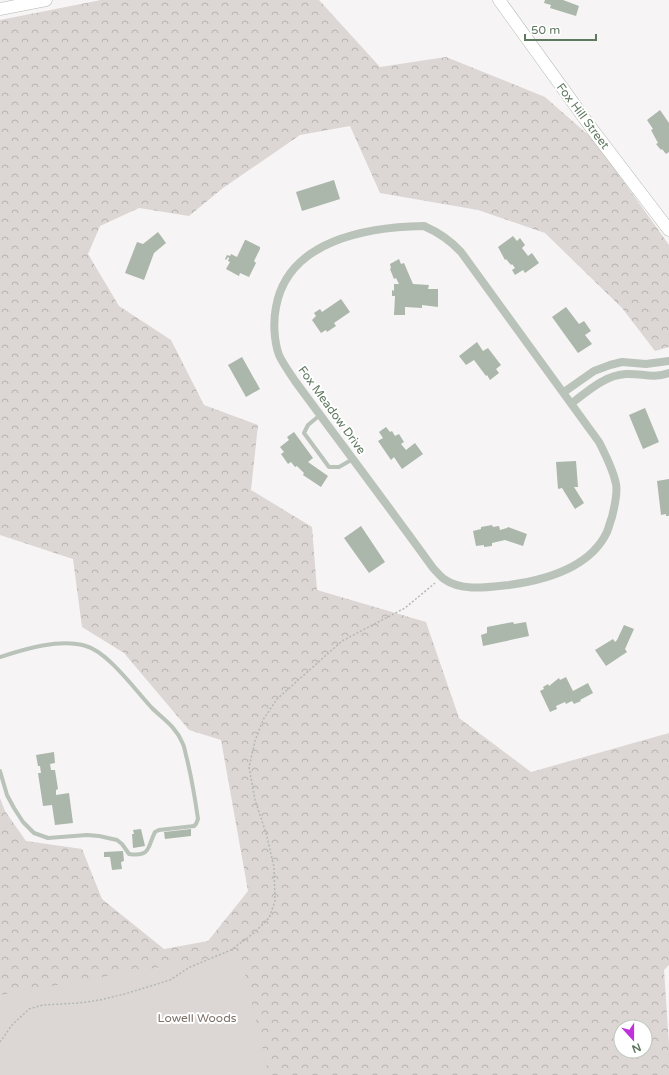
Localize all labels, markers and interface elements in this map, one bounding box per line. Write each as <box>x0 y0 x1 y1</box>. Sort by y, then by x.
scale bar <box>525 16 596 42</box>
text: 50 m <box>531 23 560 37</box>
street label: Fox Hill Street <box>554 80 613 152</box>
street label: Fox Meadow Drive <box>295 363 369 457</box>
park label: Lowell Woods <box>158 1011 237 1025</box>
north arrow <box>613 1019 653 1059</box>
text: N <box>630 1040 643 1056</box>

